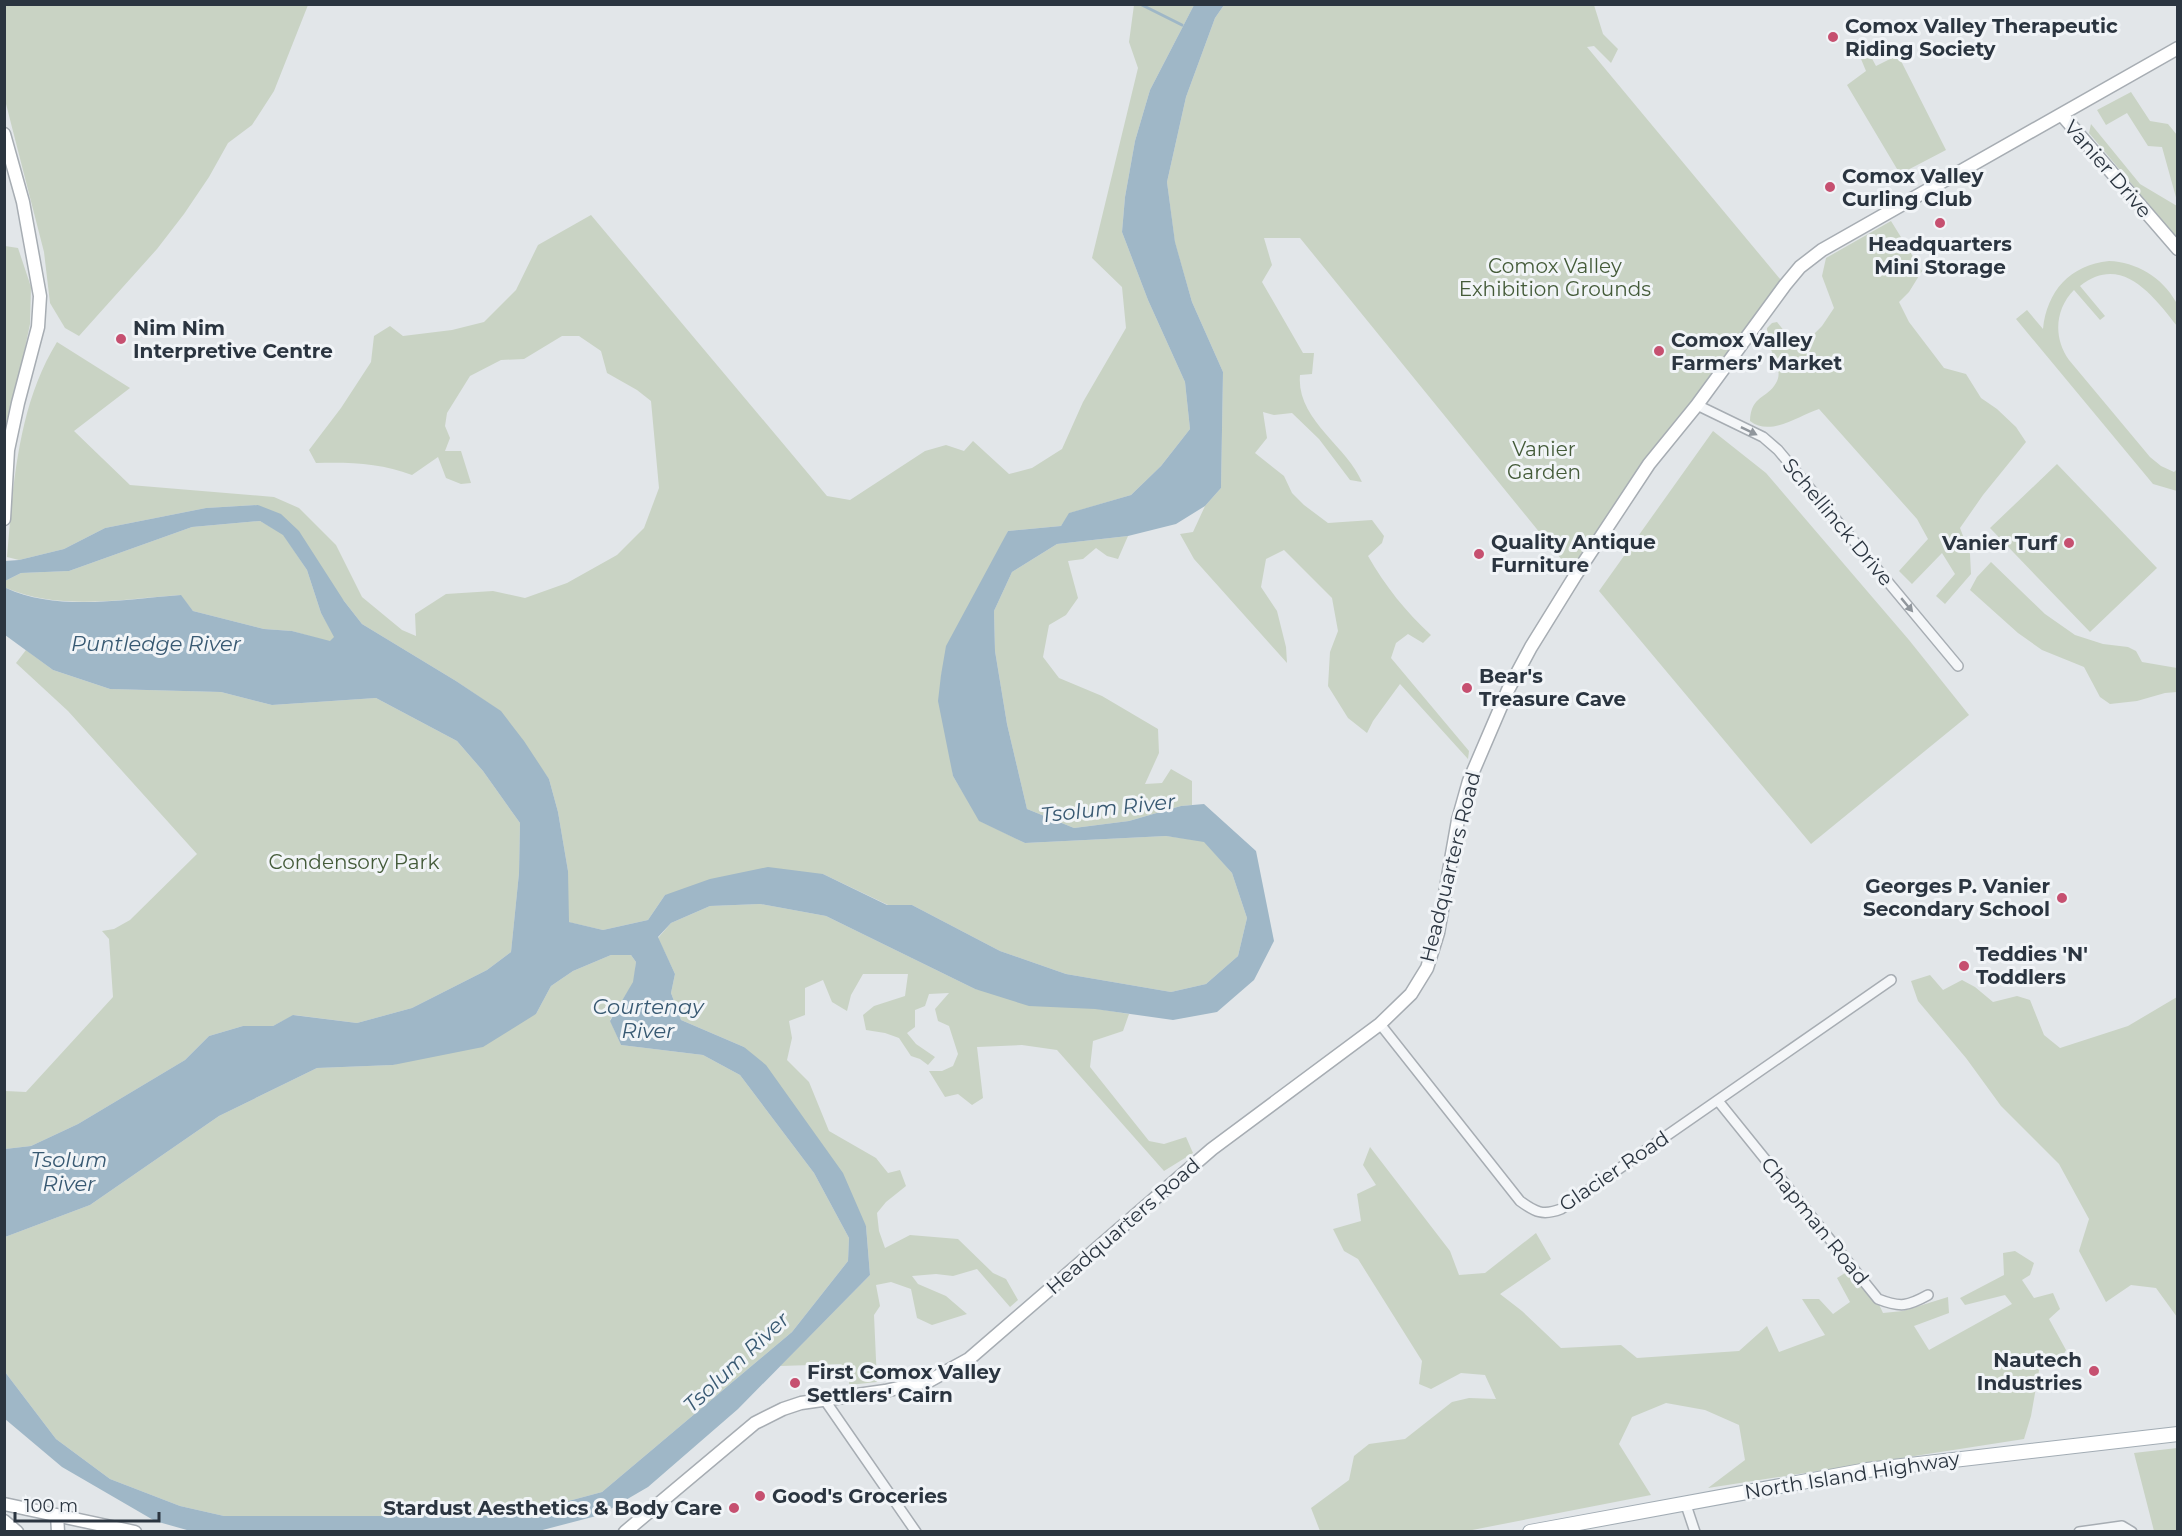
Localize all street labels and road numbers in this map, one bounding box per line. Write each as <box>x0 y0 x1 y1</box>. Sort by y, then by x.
street label: Vanier Drive <box>2059 115 2157 223</box>
street label: Schellinck Drive <box>1778 453 1898 591</box>
street label: Headquarters Road <box>1415 769 1485 965</box>
street label: Glacier Road <box>1555 1126 1673 1216</box>
street label: Chapman Road <box>1756 1152 1874 1290</box>
street label: Headquarters Road <box>1041 1153 1205 1299</box>
street label: North Island Highway <box>1743 1446 1961 1504</box>

